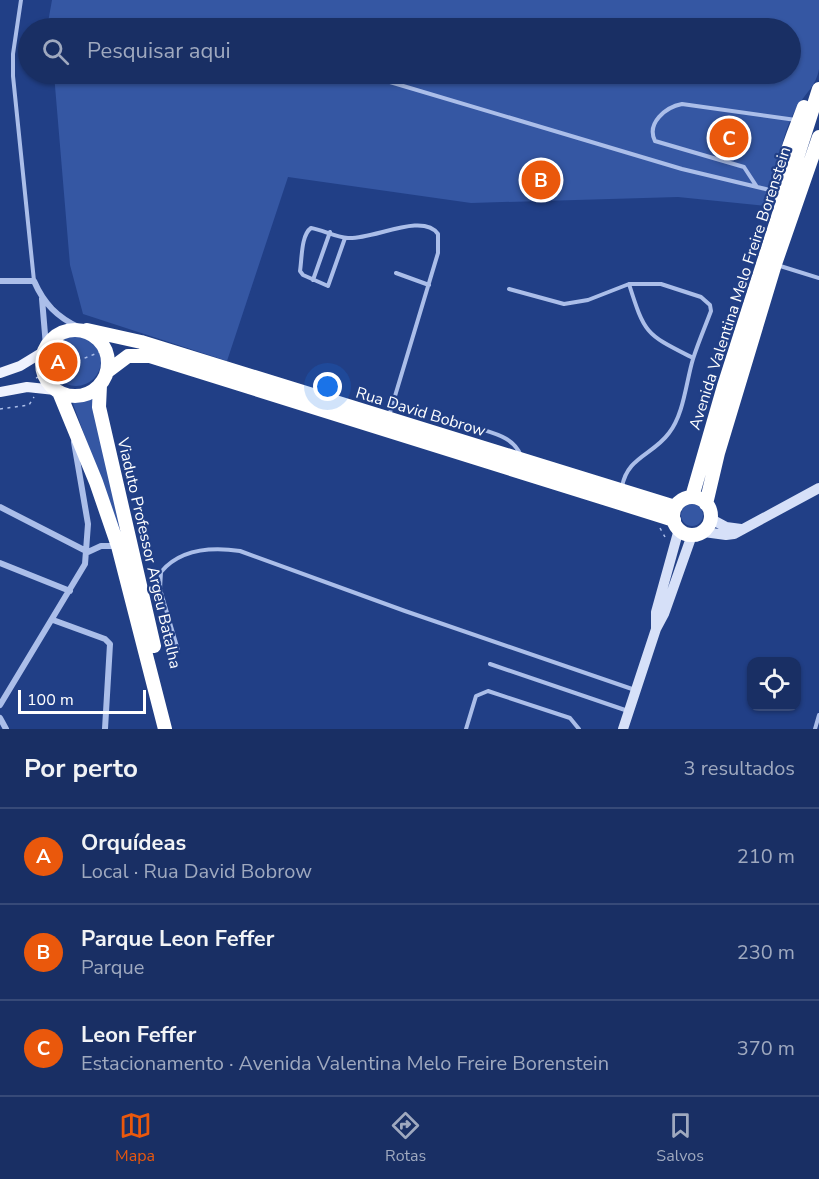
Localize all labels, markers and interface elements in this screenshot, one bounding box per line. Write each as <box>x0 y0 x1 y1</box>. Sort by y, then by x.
search box <box>18 18 801 84</box>
icon: search <box>39 35 72 68</box>
text: Pesquisar aqui <box>87 36 231 66</box>
pin: C <box>710 116 748 160</box>
street label: Avenida Valentina Melo Freire Borenstein <box>684 144 796 433</box>
pin: B <box>522 158 560 202</box>
pin: A <box>38 340 78 385</box>
your location <box>313 372 342 401</box>
street label: Rua David Bobrow <box>353 382 489 442</box>
street label: Viaduto Professor Argeu Batalha <box>112 435 186 671</box>
map controls <box>747 657 801 711</box>
button: locate <box>747 657 801 711</box>
scale bar <box>18 687 146 714</box>
text: 100 m <box>27 689 74 711</box>
text: Por perto <box>24 751 138 786</box>
text: 3 resultados <box>684 755 795 782</box>
text: Orquídeas <box>81 828 186 858</box>
text: A <box>36 843 51 870</box>
text: 210 m <box>737 843 795 870</box>
text: Local · Rua David Bobrow <box>81 858 312 885</box>
text: Parque Leon Feffer <box>81 924 274 954</box>
text: B <box>37 939 50 966</box>
text: 230 m <box>737 939 795 966</box>
text: Parque <box>81 954 144 981</box>
text: Leon Feffer <box>81 1020 196 1050</box>
text: C <box>37 1035 50 1062</box>
text: 370 m <box>737 1035 795 1062</box>
text: Estacionamento · Avenida Valentina Melo Freire Borenstein <box>81 1050 609 1077</box>
tab: Mapa <box>115 1109 155 1167</box>
tab: Rotas <box>385 1109 426 1167</box>
tab: Salvos <box>656 1109 704 1167</box>

